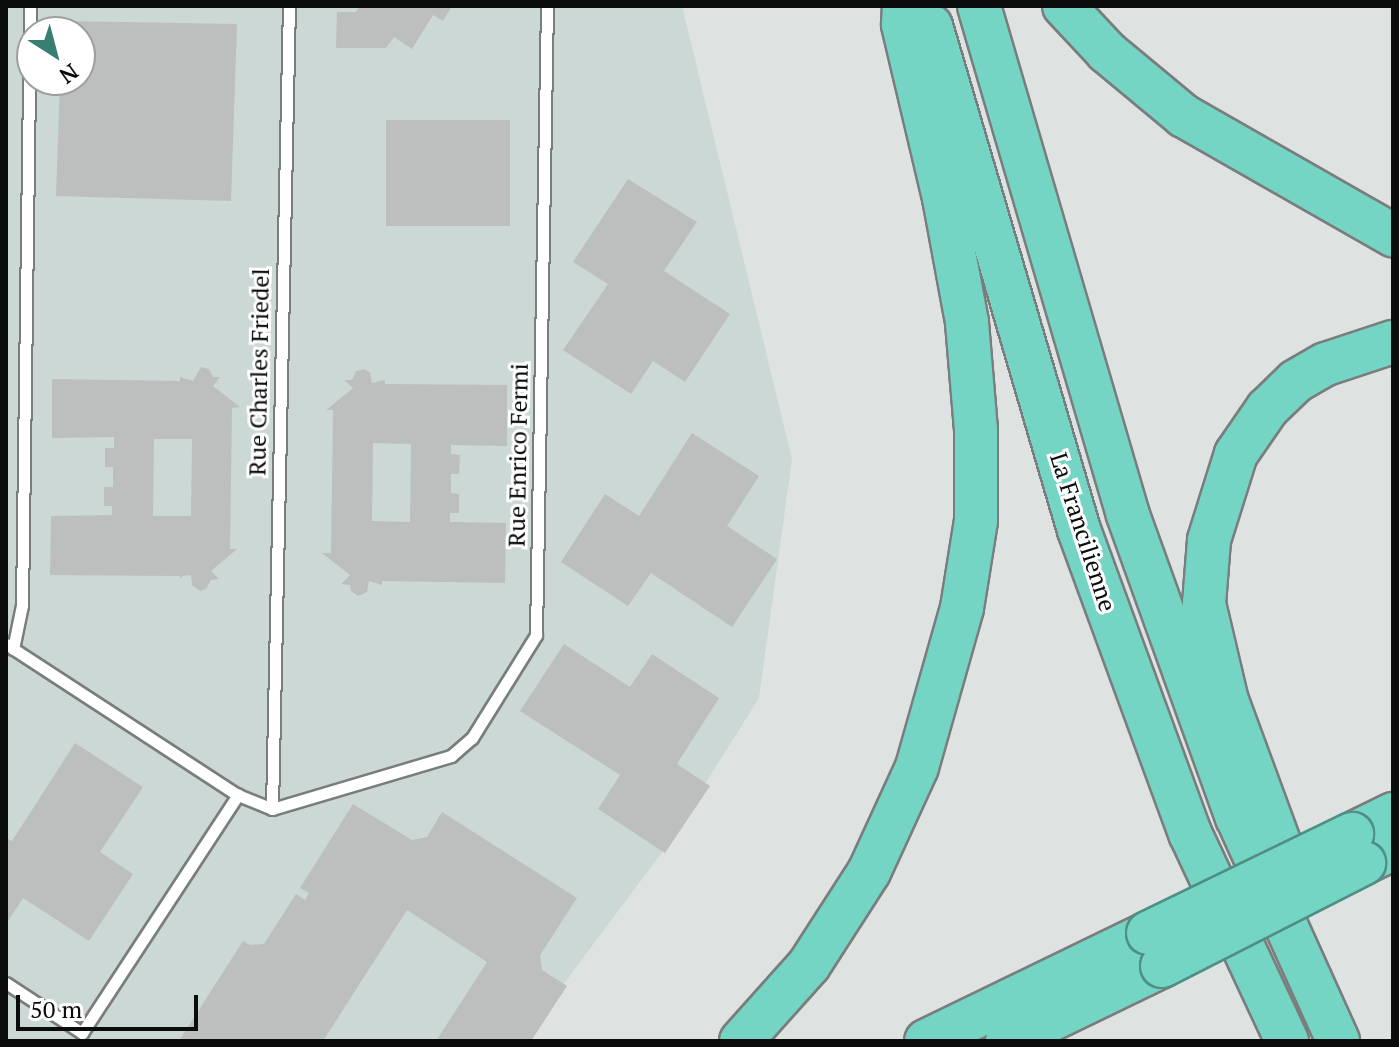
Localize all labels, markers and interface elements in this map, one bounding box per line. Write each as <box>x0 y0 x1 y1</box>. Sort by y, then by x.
north arrow <box>16 16 96 96</box>
text: N <box>54 58 84 91</box>
street label: Rue Charles Friedel <box>243 268 275 476</box>
street label: Rue Enrico Fermi <box>502 363 534 547</box>
street label: La Francilienne <box>1044 449 1122 615</box>
scale bar <box>20 979 202 1029</box>
text: 50 m <box>30 993 82 1025</box>

